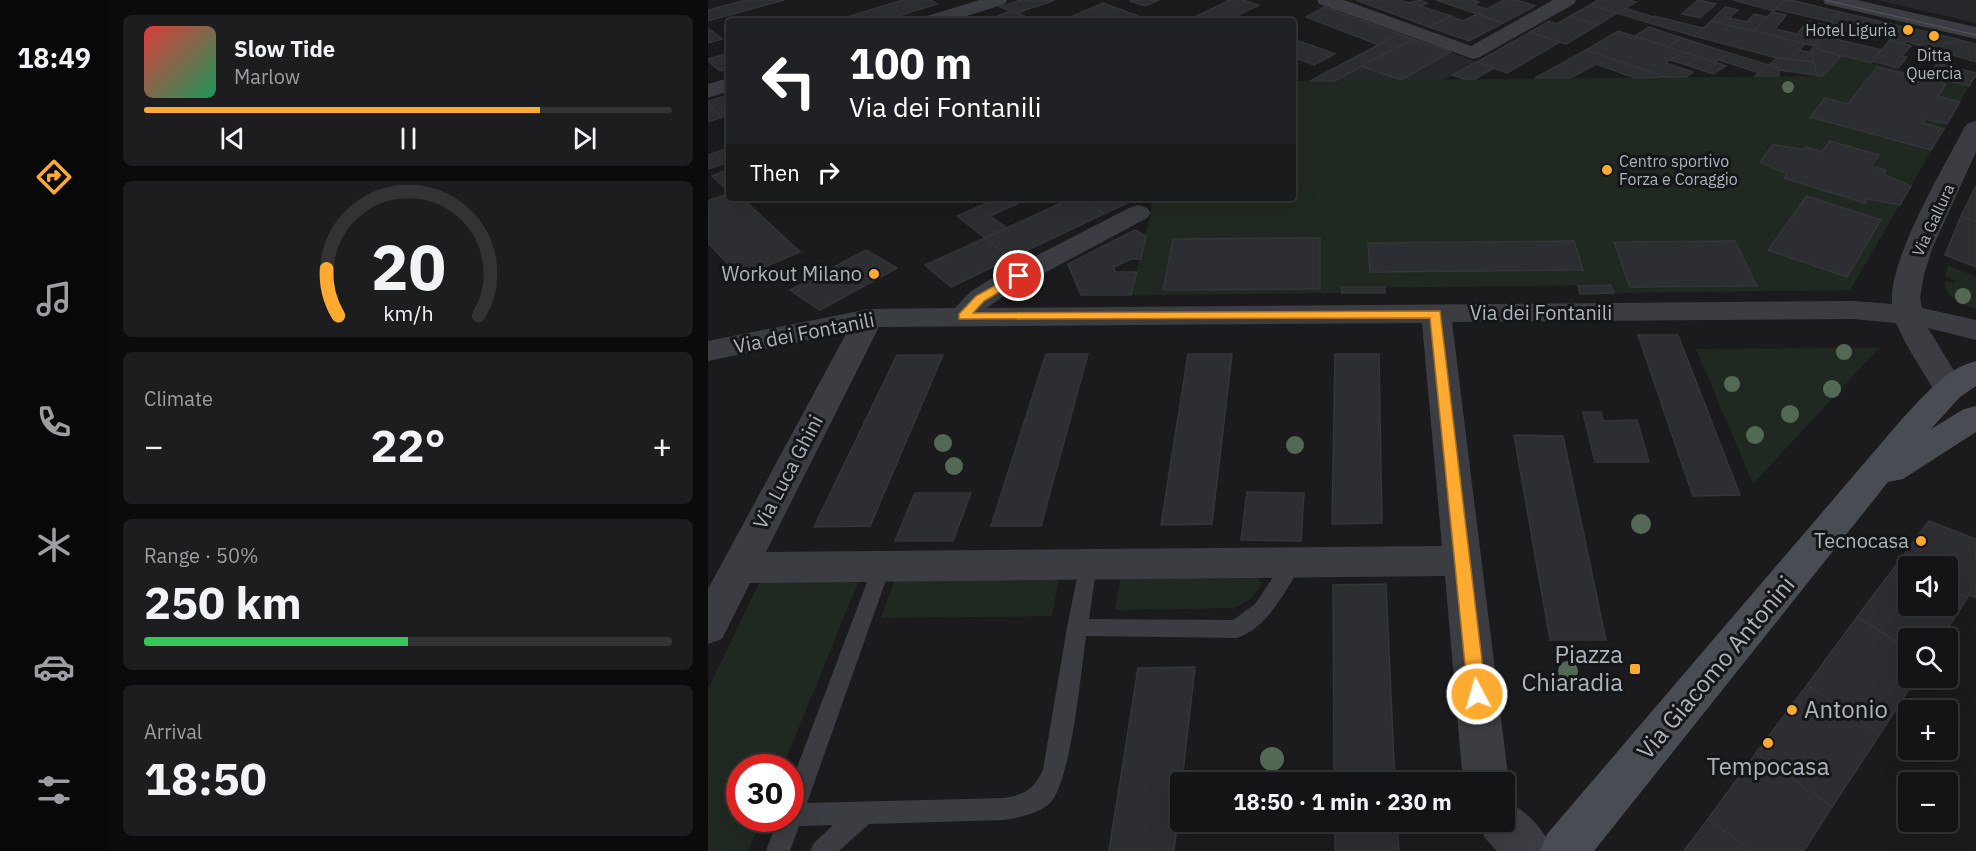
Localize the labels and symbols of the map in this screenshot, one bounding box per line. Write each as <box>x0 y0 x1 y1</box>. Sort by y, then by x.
place label: Hotel Liguria <box>1805 20 1896 40</box>
marker: Hotel Liguria <box>1901 23 1915 37</box>
marker: Ditta Quercia <box>1927 29 1941 43</box>
place label: Ditta Quercia <box>1906 45 1962 83</box>
place label: Centro sportivo Forza e Coraggio <box>1619 151 1738 189</box>
marker: Centro sportivo Forza e Coraggio <box>1600 163 1614 177</box>
street label: Via Gallura <box>1907 180 1959 259</box>
pin <box>993 250 1044 301</box>
place label: Workout Milano <box>722 260 862 287</box>
marker: Workout Milano <box>867 267 881 281</box>
street label: Via dei Fontanili <box>1470 299 1612 326</box>
street label: Via dei Fontanili <box>731 306 876 359</box>
street label: Via Luca Ghini <box>746 410 829 534</box>
place label: Tecnocasa <box>1814 527 1909 554</box>
marker: Tecnocasa <box>1914 534 1928 548</box>
street label: Via Giacomo Antonini <box>1629 569 1801 766</box>
place label: Piazza Chiaradia <box>1521 638 1623 698</box>
position arrow <box>1445 662 1509 726</box>
marker: Piazza Chiaradia <box>1628 662 1642 676</box>
place label: Antonio <box>1804 693 1888 725</box>
marker: Antonio <box>1785 703 1799 717</box>
marker: Tempocasa <box>1761 736 1775 750</box>
place label: Tempocasa <box>1706 750 1830 782</box>
speed limit sign: 30 <box>726 754 804 832</box>

